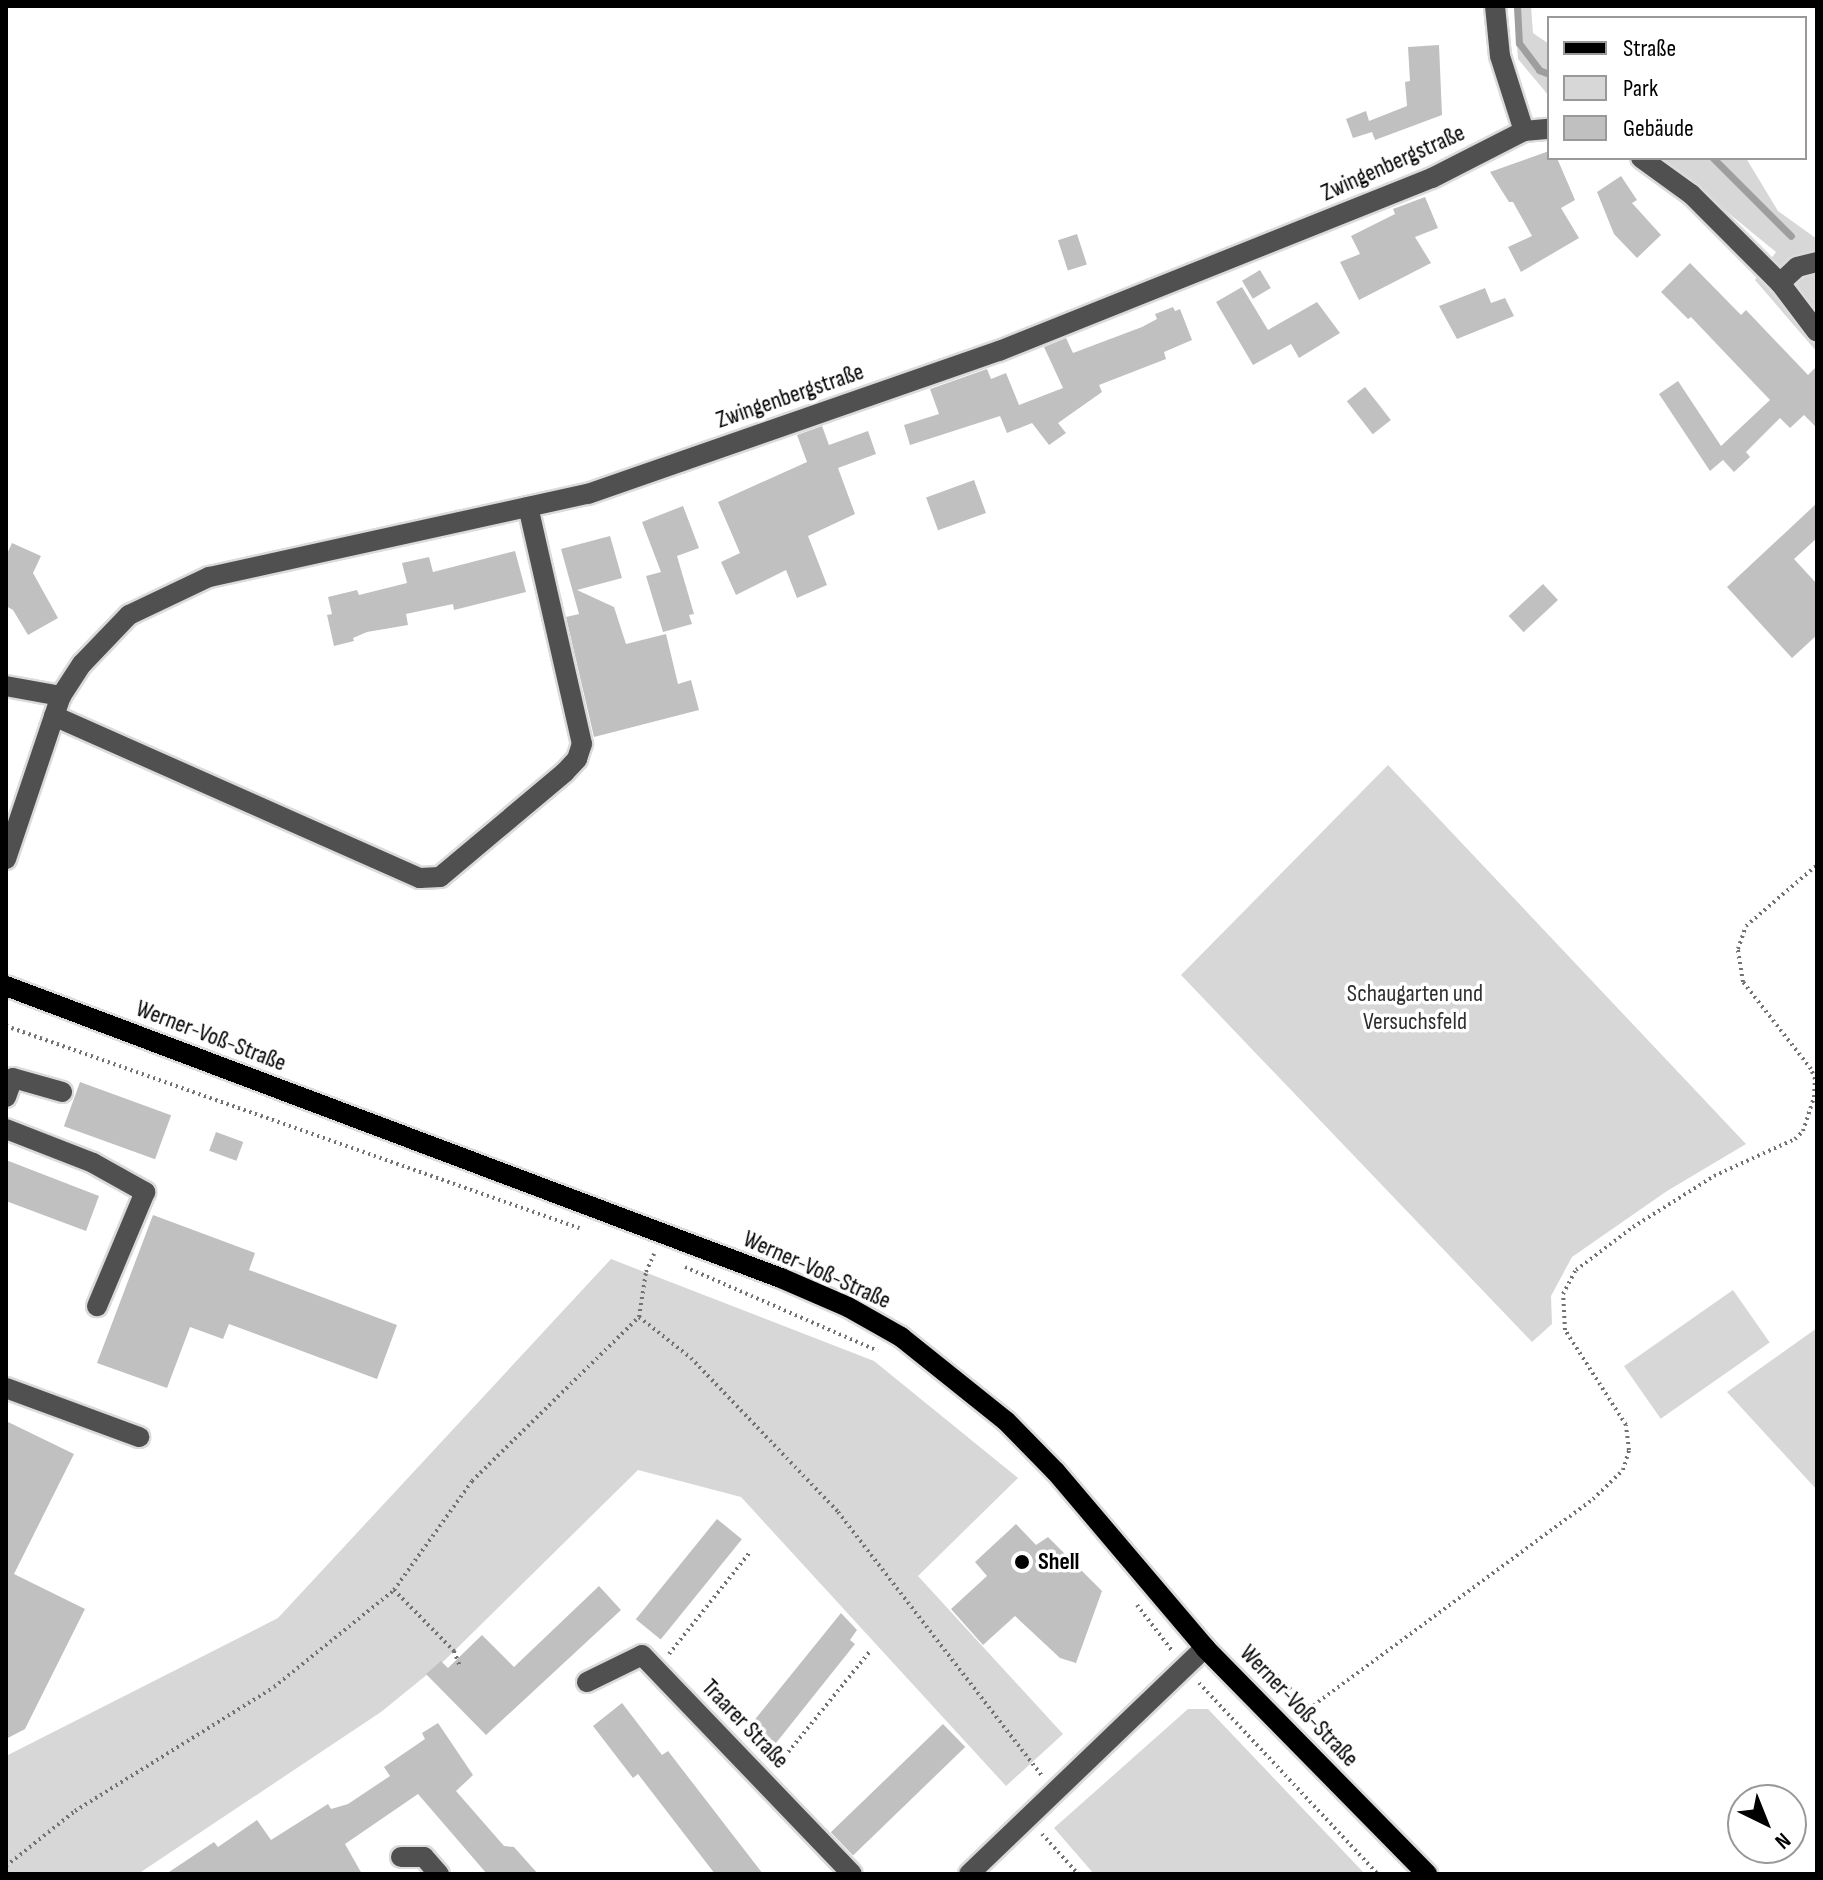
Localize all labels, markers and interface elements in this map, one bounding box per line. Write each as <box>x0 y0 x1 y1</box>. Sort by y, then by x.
legend <box>1547 16 1807 160</box>
text: Straße <box>1623 34 1676 63</box>
text: Park <box>1623 74 1658 103</box>
text: Gebäude <box>1623 114 1694 143</box>
street label: Zwingenbergstraße <box>1317 119 1469 207</box>
street label: Zwingenbergstraße <box>712 357 868 435</box>
park label: Schaugarten und Versuchsfeld <box>1347 980 1483 1036</box>
street label: Werner-Voß-Straße <box>132 994 290 1078</box>
street label: Werner-Voß-Straße <box>739 1225 895 1315</box>
place label: Shell <box>1038 1548 1079 1576</box>
marker: Shell <box>1013 1553 1031 1571</box>
street label: Werner-Voß-Straße <box>1234 1639 1364 1773</box>
street label: Traarer Straße <box>695 1673 795 1775</box>
north arrow <box>1727 1784 1807 1864</box>
text: N <box>1769 1827 1796 1854</box>

